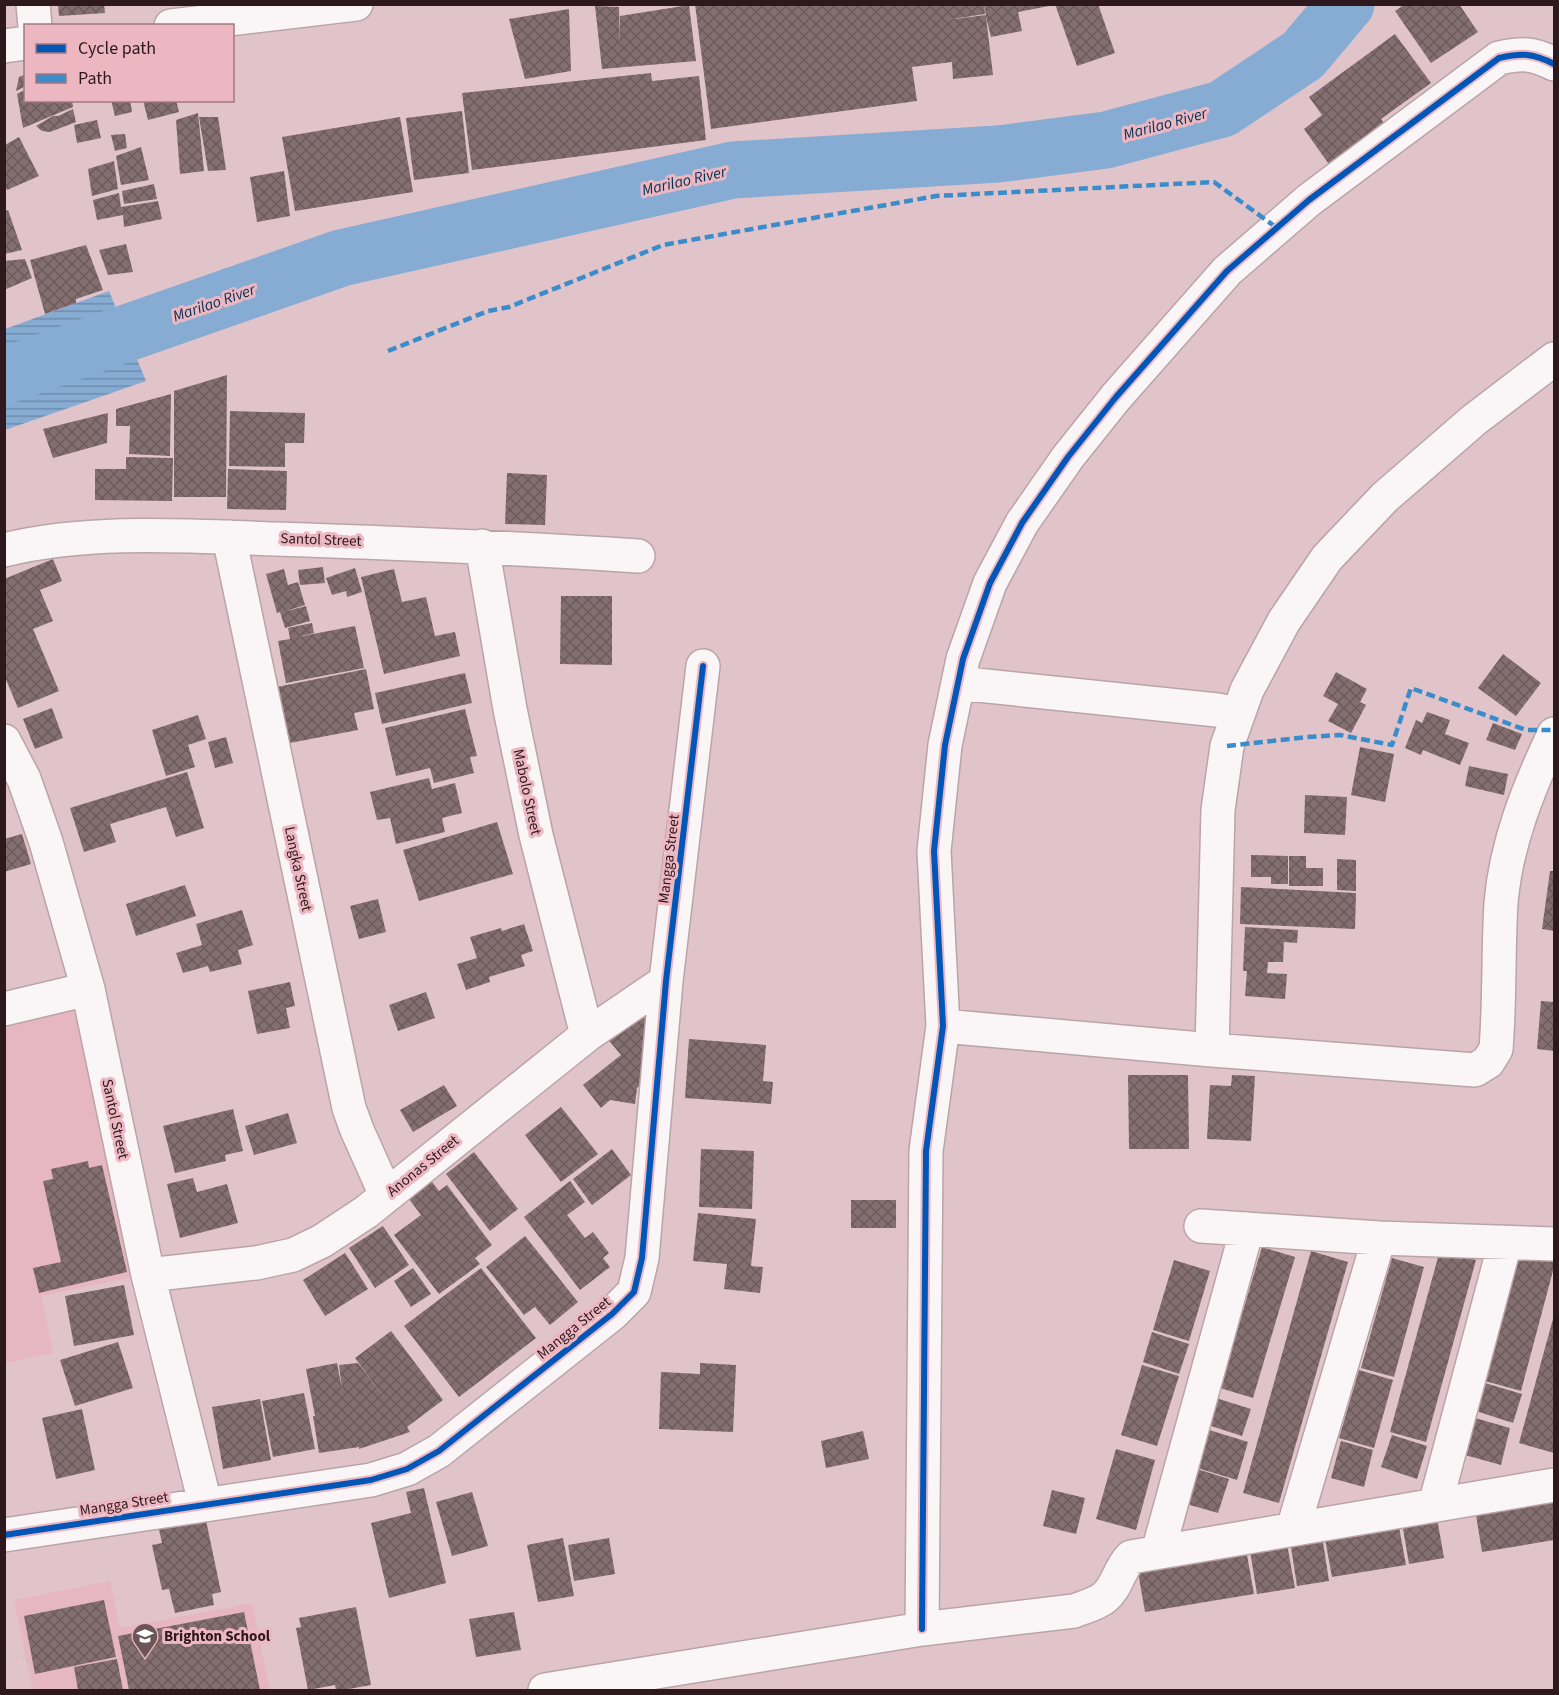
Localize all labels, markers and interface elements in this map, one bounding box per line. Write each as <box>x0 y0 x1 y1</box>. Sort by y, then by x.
legend <box>24 24 234 102</box>
text: Cycle path <box>78 36 156 61</box>
text: Path <box>78 66 112 91</box>
water label: Marilao River <box>1121 102 1211 146</box>
water label: Marilao River <box>640 160 730 201</box>
water label: Marilao River <box>170 278 260 327</box>
street label: Santol Street <box>280 528 362 552</box>
street label: Mabolo Street <box>508 747 546 837</box>
street label: Mangga Street <box>653 813 685 905</box>
street label: Langka Street <box>279 825 317 913</box>
street label: Santol Street <box>96 1077 134 1161</box>
street label: Anonas Street <box>383 1130 463 1202</box>
street label: Mangga Street <box>533 1292 615 1364</box>
street label: Mangga Street <box>78 1487 170 1521</box>
school or university icon: Brighton School <box>130 1621 160 1659</box>
place label: Brighton School <box>164 1626 271 1647</box>

